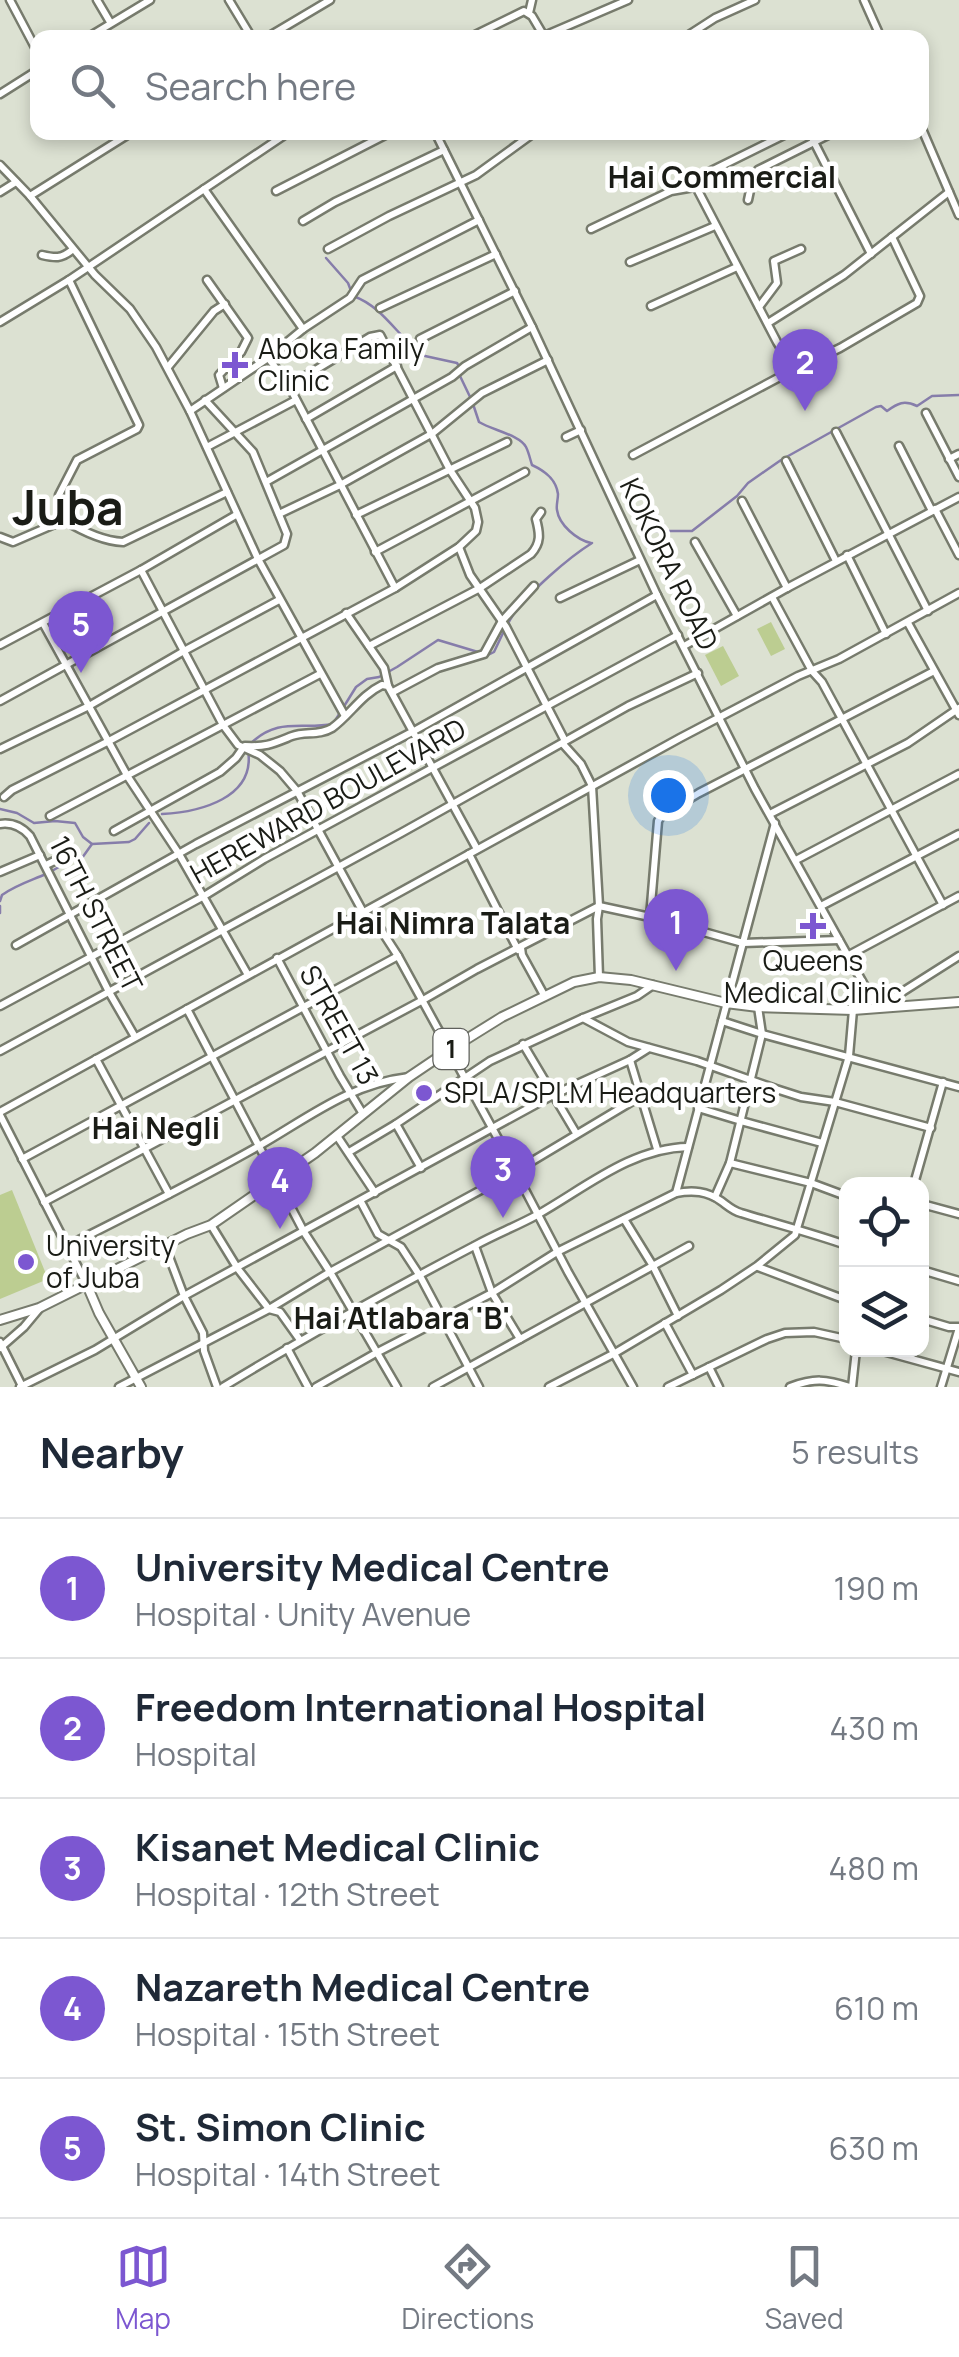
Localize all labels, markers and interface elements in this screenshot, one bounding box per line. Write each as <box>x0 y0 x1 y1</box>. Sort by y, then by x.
search box <box>30 30 929 140</box>
icon: search <box>65 58 120 113</box>
text: Search here <box>145 59 356 111</box>
district label: Hai Commercial <box>608 156 836 197</box>
pin: 2 <box>772 328 838 411</box>
place label: Aboka Family Clinic <box>258 329 425 399</box>
marker: Aboka Family Clinic <box>222 352 248 378</box>
street label: KOKORA ROAD <box>612 471 728 656</box>
district label: Juba <box>12 474 124 539</box>
pin: 5 <box>48 590 114 673</box>
street label: HEREWARD BOULEVARD <box>183 709 472 892</box>
your location <box>643 770 694 821</box>
street label: 16TH STREET <box>41 829 153 998</box>
pin: 1 <box>644 888 708 971</box>
district label: Hai Nimra Talata <box>336 902 570 943</box>
marker: Queens Medical Clinic <box>800 913 826 939</box>
place label: Queens Medical Clinic <box>724 941 902 1011</box>
street label: STREET 13 <box>291 958 388 1091</box>
road number: 1 <box>434 1029 468 1069</box>
place label: SPLA/SPLM Headquarters <box>444 1073 776 1111</box>
marker: SPLA/SPLM Headquarters <box>413 1082 435 1104</box>
district label: Hai Negli <box>92 1107 220 1148</box>
pin: 3 <box>470 1136 536 1218</box>
pin: 4 <box>248 1146 312 1229</box>
map controls <box>839 1177 929 1357</box>
button: locate <box>839 1177 929 1267</box>
place label: University of Juba <box>46 1226 175 1296</box>
marker: University of Juba <box>15 1251 37 1273</box>
button: layers <box>839 1267 929 1357</box>
district label: Hai Atlabara 'B' <box>294 1297 510 1338</box>
text: Nearby <box>40 1423 184 1481</box>
text: 5 results <box>791 1430 919 1474</box>
text: University Medical Centre <box>135 1540 610 1592</box>
text: 1 <box>65 1566 80 1610</box>
text: 190 m <box>834 1566 919 1610</box>
text: Hospital · Unity Avenue <box>135 1592 471 1636</box>
text: Freedom International Hospital <box>135 1680 706 1732</box>
text: 2 <box>63 1706 82 1750</box>
text: 430 m <box>829 1706 919 1750</box>
text: Hospital <box>135 1732 257 1776</box>
text: Kisanet Medical Clinic <box>135 1820 540 1872</box>
text: 3 <box>63 1846 82 1890</box>
text: 480 m <box>829 1846 919 1890</box>
text: Hospital · 12th Street <box>135 1872 440 1916</box>
text: Nazareth Medical Centre <box>135 1960 590 2012</box>
text: 4 <box>63 1986 82 2030</box>
text: 610 m <box>834 1986 919 2030</box>
text: Hospital · 15th Street <box>135 2012 440 2056</box>
text: St. Simon Clinic <box>135 2100 426 2152</box>
text: 5 <box>63 2126 82 2170</box>
text: 630 m <box>828 2126 919 2170</box>
text: Hospital · 14th Street <box>135 2152 441 2196</box>
tab: Map <box>115 2239 171 2337</box>
tab: Directions <box>402 2239 534 2337</box>
tab: Saved <box>765 2239 844 2337</box>

